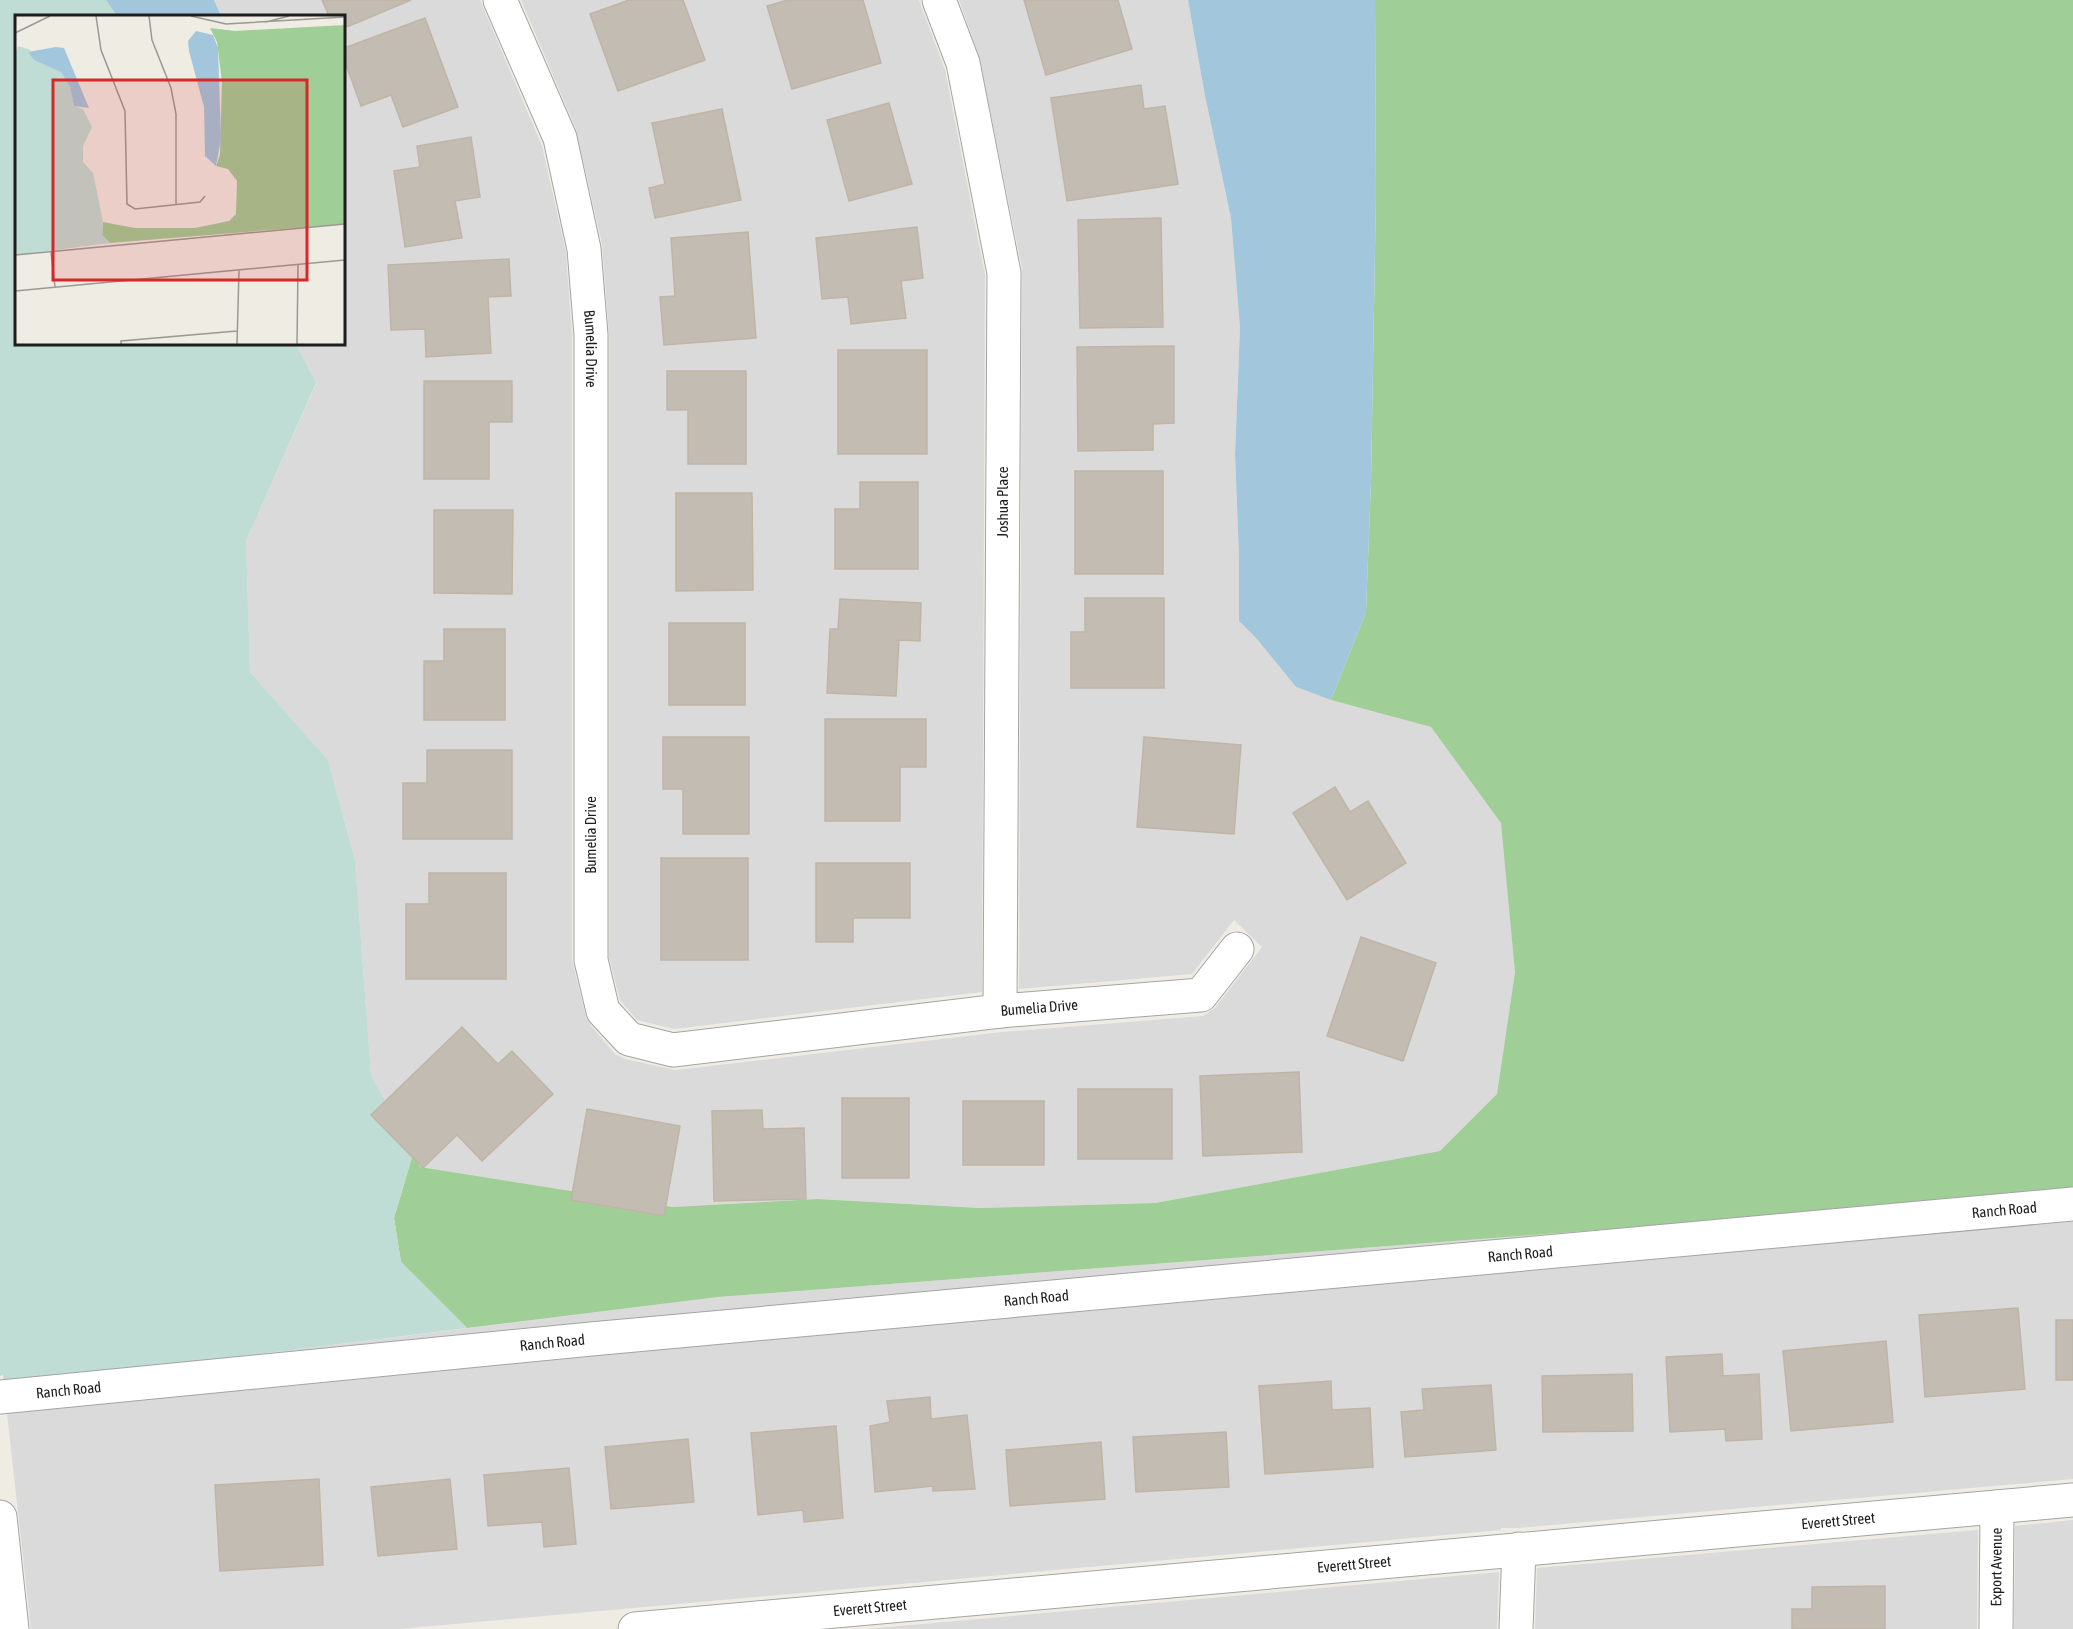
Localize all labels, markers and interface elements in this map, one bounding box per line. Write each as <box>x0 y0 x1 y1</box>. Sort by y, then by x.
inset map <box>15 15 345 345</box>
street label: Bumelia Drive <box>581 309 600 388</box>
street label: Joshua Place <box>994 466 1011 538</box>
street label: Bumelia Drive <box>582 796 599 874</box>
street label: Bumelia Drive <box>1000 996 1079 1019</box>
street label: Ranch Road <box>1971 1198 2038 1221</box>
street label: Ranch Road <box>1487 1242 1554 1265</box>
street label: Ranch Road <box>1003 1287 1070 1309</box>
street label: Ranch Road <box>519 1331 586 1354</box>
street label: Ranch Road <box>35 1378 102 1401</box>
street label: Everett Street <box>1800 1509 1876 1532</box>
street label: Export Avenue <box>1987 1527 2005 1606</box>
street label: Everett Street <box>1316 1552 1392 1576</box>
street label: Everett Street <box>832 1596 908 1619</box>

